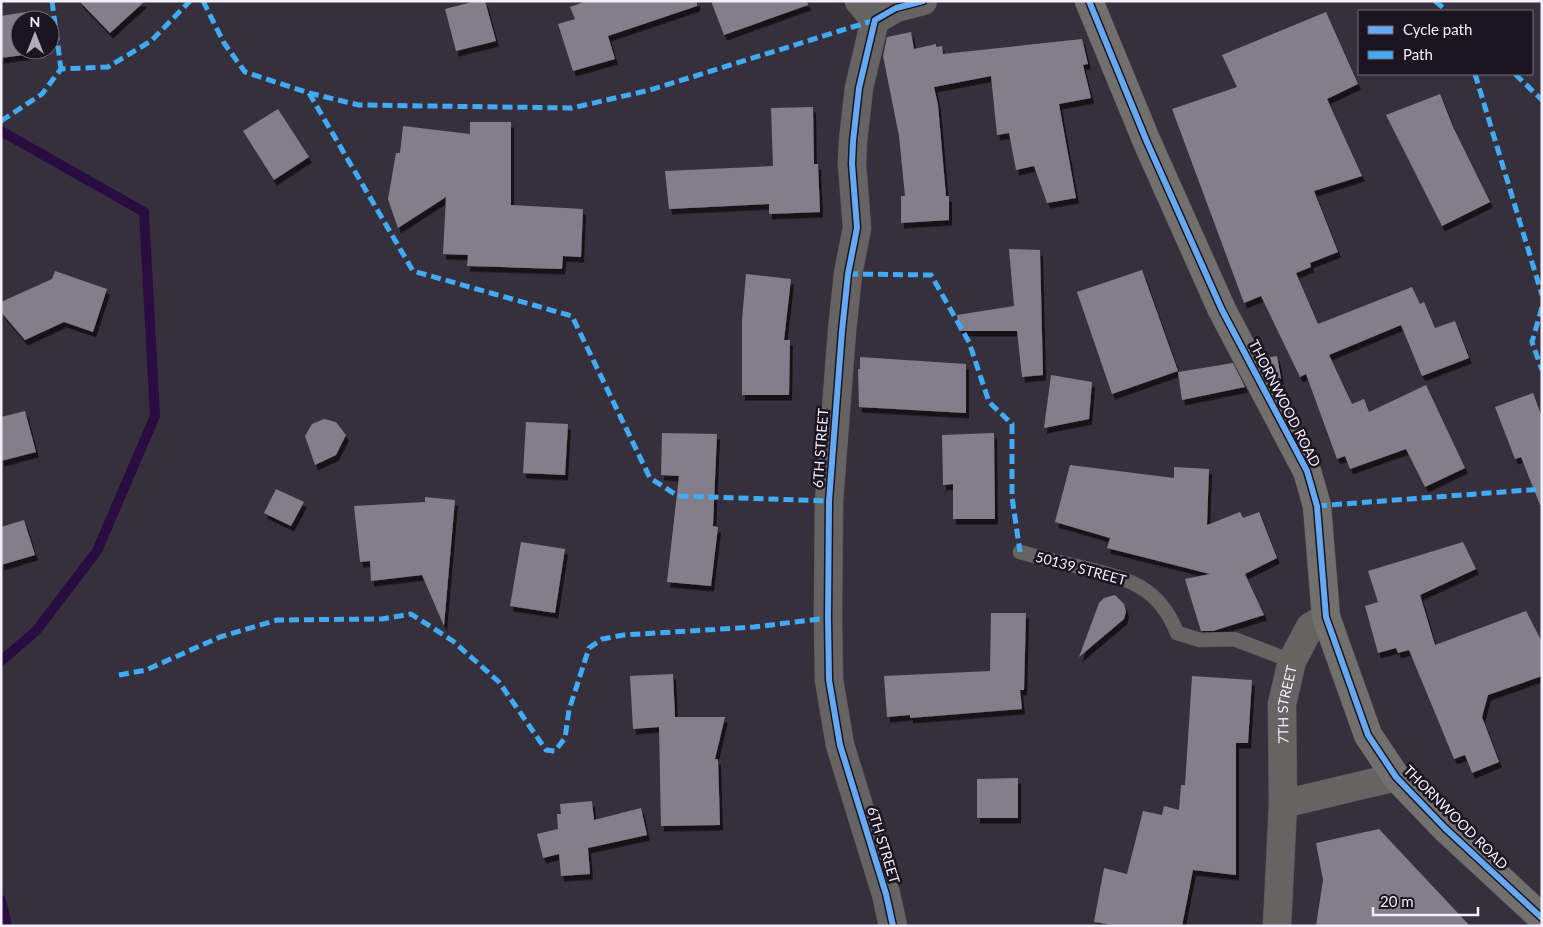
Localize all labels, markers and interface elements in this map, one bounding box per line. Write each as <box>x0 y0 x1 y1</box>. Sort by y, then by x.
north arrow <box>10 10 60 60</box>
legend <box>1358 10 1533 75</box>
text: N <box>30 13 40 30</box>
text: Cycle path <box>1403 20 1472 38</box>
text: Path <box>1403 45 1433 63</box>
street label: THORNWOOD ROAD <box>1246 337 1324 469</box>
street label: 6TH STREET <box>809 407 831 488</box>
street label: 50139 STREET <box>1034 548 1129 588</box>
street label: 7TH STREET <box>1273 663 1299 744</box>
street label: THORNWOOD ROAD <box>1400 761 1512 873</box>
street label: 6TH STREET <box>864 804 904 886</box>
scale bar <box>1373 884 1478 916</box>
text: 20 m <box>1380 892 1414 910</box>

